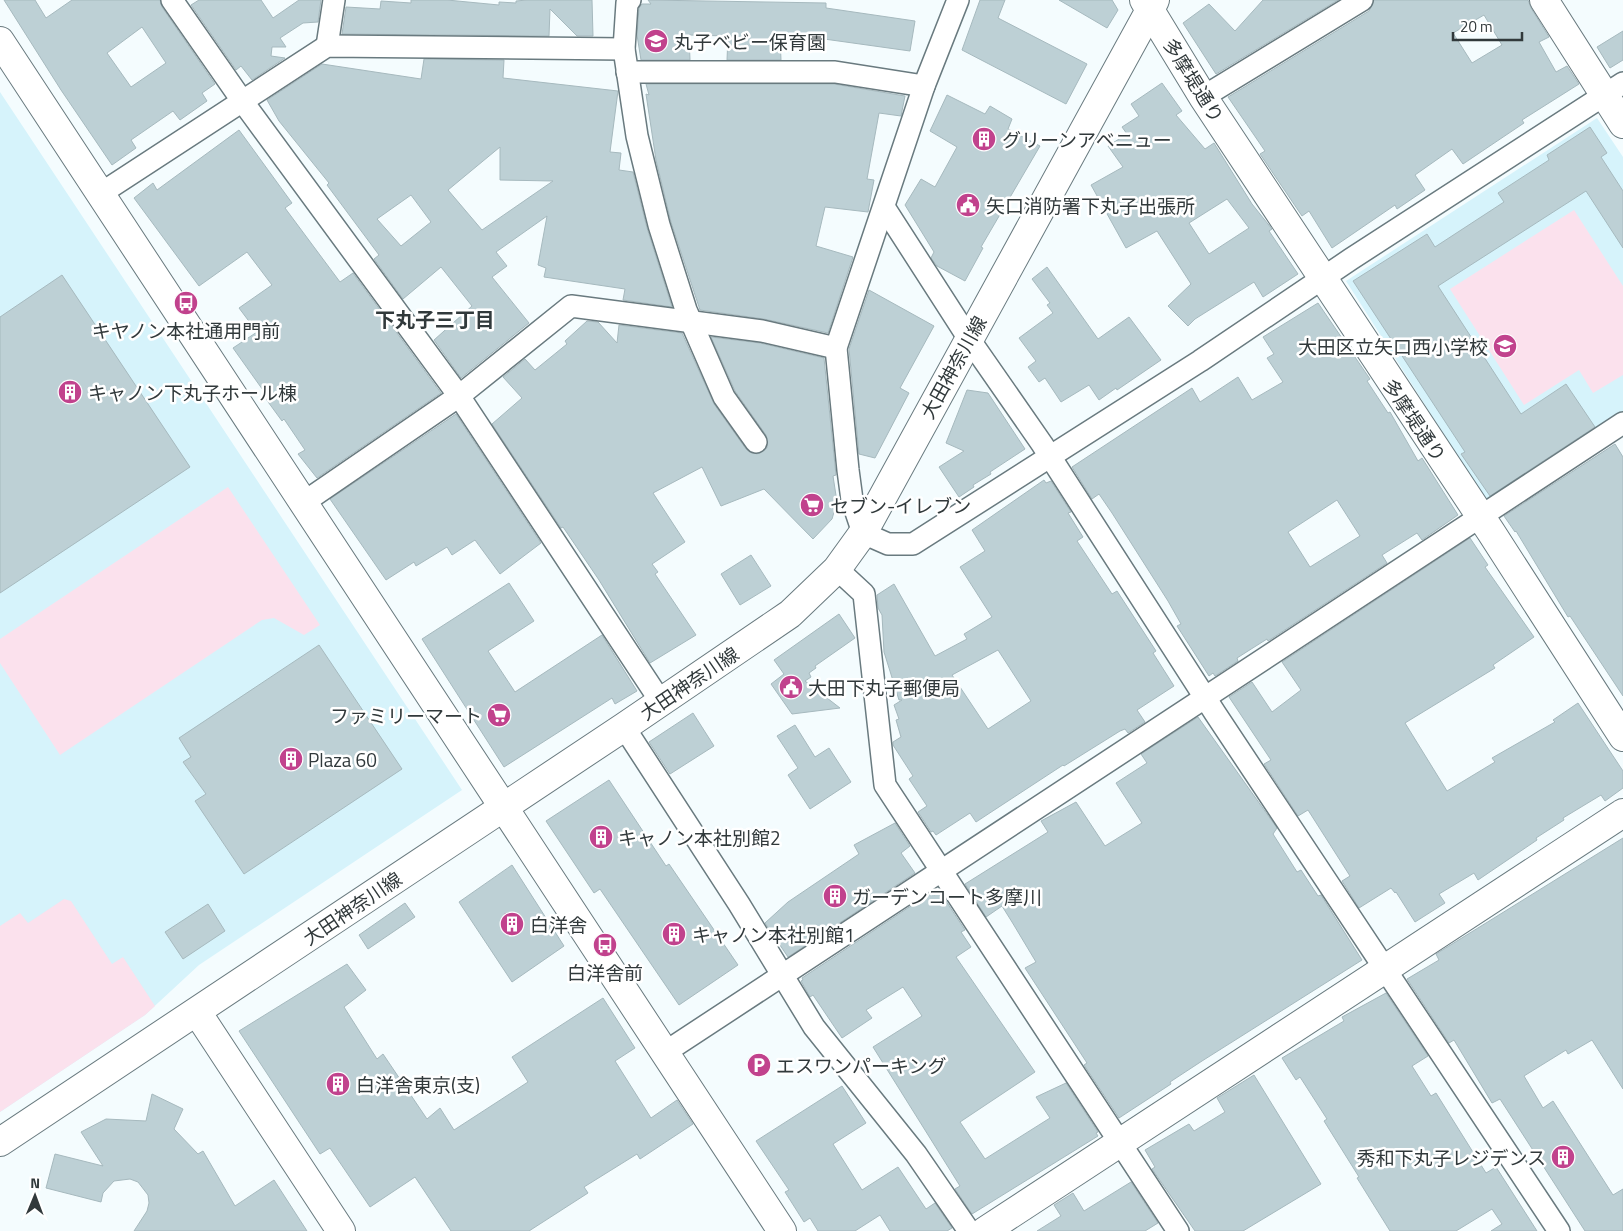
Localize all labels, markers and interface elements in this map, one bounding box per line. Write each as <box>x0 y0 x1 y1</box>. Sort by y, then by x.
scale bar <box>1453 10 1522 42</box>
text: 20 m <box>1460 15 1493 38</box>
place label: 丸子ベビー保育園 <box>674 27 826 56</box>
school or university icon: 丸子ベビー保育園 <box>643 28 669 54</box>
street label: 多摩堤通り <box>1157 32 1231 128</box>
place label: グリーンアベニュー <box>1002 125 1172 154</box>
building icon: グリーンアベニュー <box>971 126 997 152</box>
place label: 矢口消防署下丸子出張所 <box>986 191 1195 220</box>
public building icon: 矢口消防署下丸子出張所 <box>955 192 981 218</box>
bus stop icon: キヤノン本社通用門前 <box>173 290 199 316</box>
district label: 下丸子三丁目 <box>375 304 495 335</box>
street label: 大田神奈川線 <box>913 310 993 424</box>
place label: キヤノン本社通用門前 <box>92 316 280 345</box>
place label: 大田区立矢口西小学校 <box>1298 332 1488 361</box>
school or university icon: 大田区立矢口西小学校 <box>1492 333 1518 359</box>
street label: 多摩堤通り <box>1376 373 1454 467</box>
place label: キャノン下丸子ホール棟 <box>88 378 297 407</box>
building icon: キャノン下丸子ホール棟 <box>57 379 83 405</box>
place label: セブン-イレブン <box>830 491 971 520</box>
supermarket icon: セブン-イレブン <box>799 492 825 518</box>
street label: 大田神奈川線 <box>634 639 744 727</box>
place label: 大田下丸子郵便局 <box>808 673 960 702</box>
public building icon: 大田下丸子郵便局 <box>778 674 804 700</box>
place label: ファミリーマート <box>330 701 482 730</box>
supermarket icon: ファミリーマート <box>486 702 512 728</box>
place label: Plaza 60 <box>308 745 377 774</box>
building icon: Plaza 60 <box>278 746 304 772</box>
place label: キャノン本社別館2 <box>618 823 781 852</box>
building icon: キャノン本社別館2 <box>588 824 614 850</box>
street label: 大田神奈川線 <box>297 864 407 952</box>
place label: ガーデンコート多摩川 <box>852 882 1042 911</box>
building icon: ガーデンコート多摩川 <box>822 883 848 909</box>
place label: 白洋舎 <box>530 910 587 939</box>
building icon: 白洋舎 <box>499 911 525 937</box>
place label: キャノン本社別館1 <box>692 920 855 949</box>
building icon: キャノン本社別館1 <box>661 921 687 947</box>
bus stop icon: 白洋舎前 <box>592 932 618 958</box>
place label: 白洋舎前 <box>567 958 643 987</box>
place label: エスワンパーキング <box>776 1051 946 1080</box>
parking icon: エスワンパーキング <box>746 1052 772 1078</box>
place label: 白洋舎東京(支) <box>356 1070 480 1099</box>
building icon: 白洋舎東京(支) <box>325 1071 351 1097</box>
place label: 秀和下丸子レジデンス <box>1356 1143 1546 1172</box>
building icon: 秀和下丸子レジデンス <box>1550 1144 1576 1170</box>
north arrow <box>10 1171 60 1221</box>
text: N <box>30 1172 40 1193</box>

